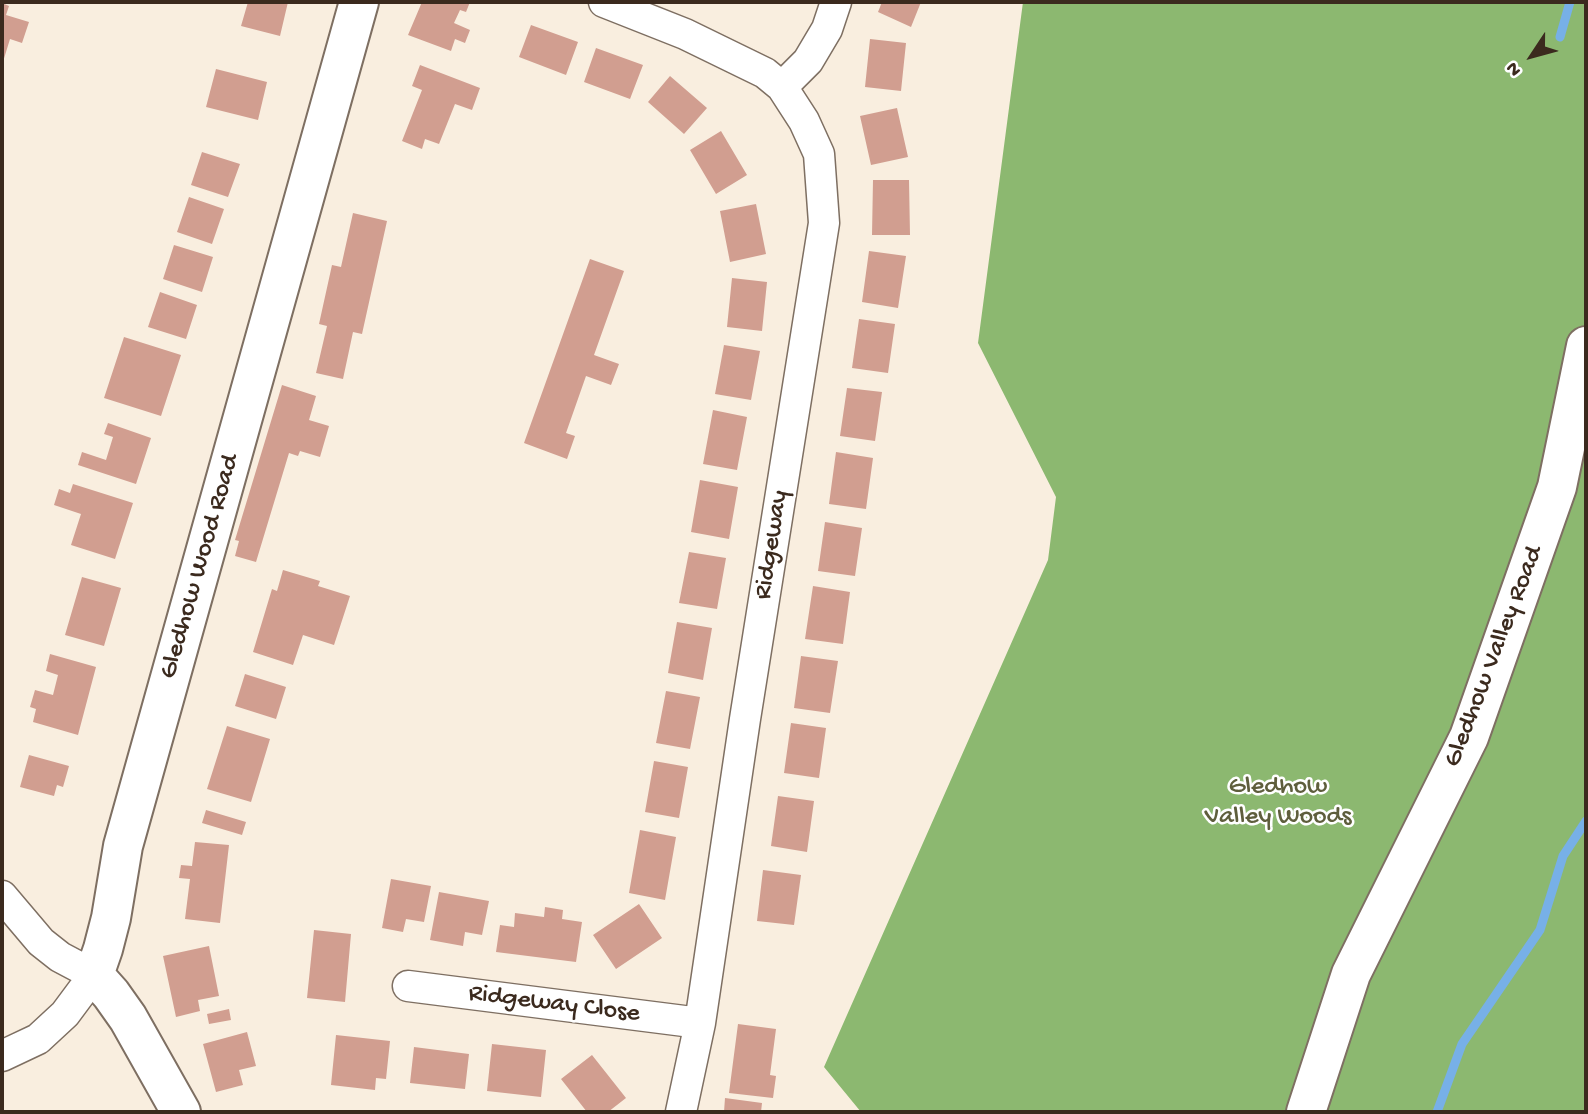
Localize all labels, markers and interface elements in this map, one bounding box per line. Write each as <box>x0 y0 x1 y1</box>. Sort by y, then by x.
north arrow <box>1497 21 1567 91</box>
text: N <box>1502 57 1528 80</box>
street label: Gledhow Wood Road <box>154 451 248 683</box>
street label: Ridgeway <box>749 488 797 602</box>
street label: Gledhow Valley Road <box>1438 542 1552 772</box>
park label: Gledhow Valley Woods <box>1205 772 1351 834</box>
street label: Ridgeway Close <box>466 979 642 1031</box>

